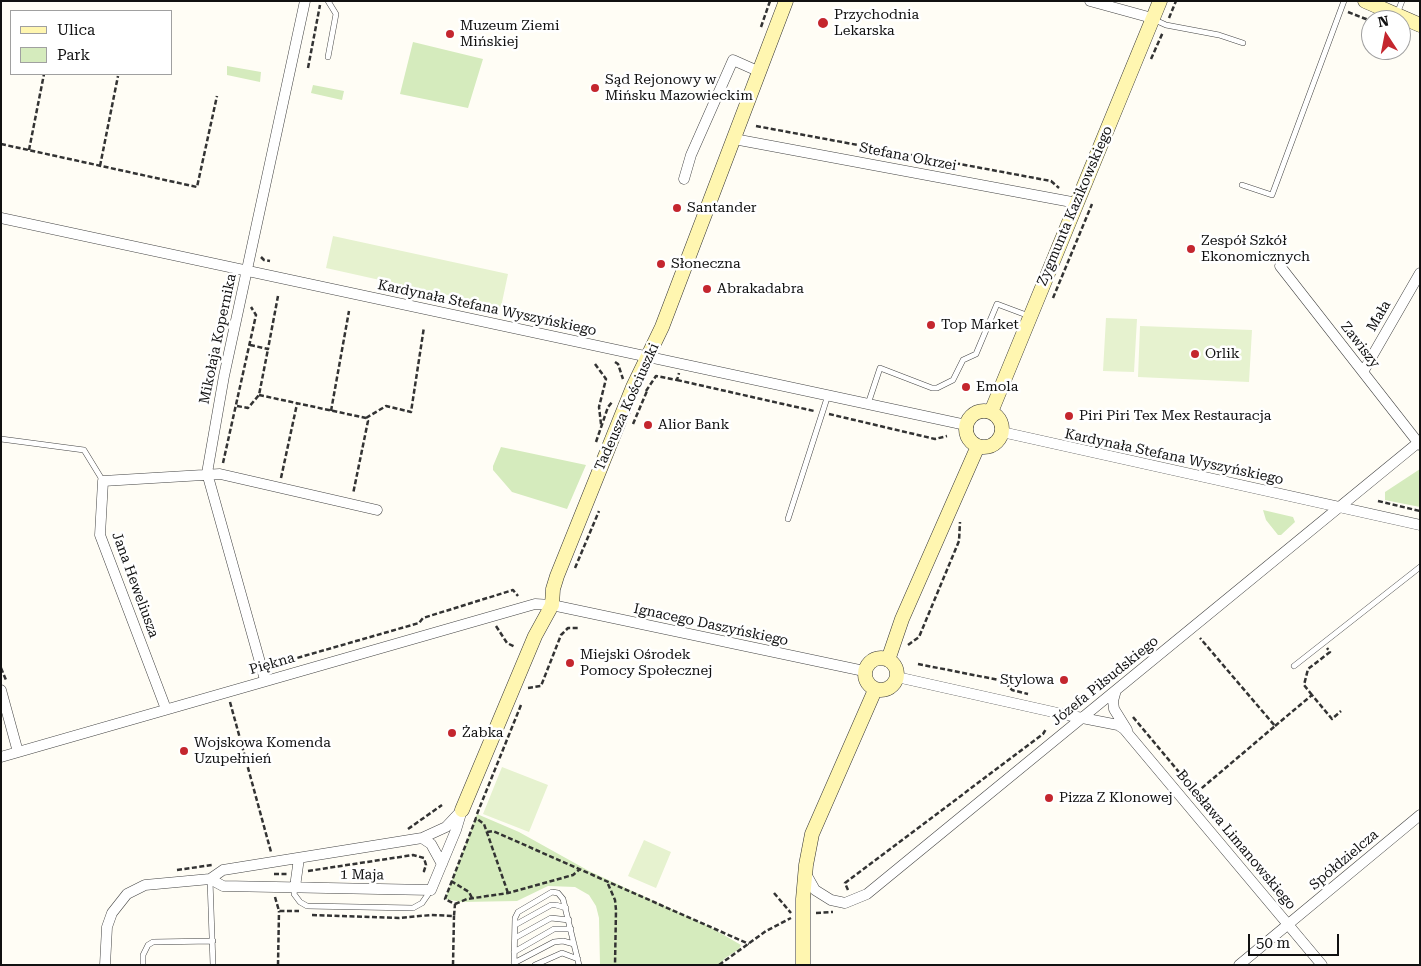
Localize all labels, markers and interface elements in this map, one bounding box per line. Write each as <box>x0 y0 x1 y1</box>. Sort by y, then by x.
place label: Przychodnia Lekarska <box>834 7 919 40</box>
legend <box>10 10 172 75</box>
north arrow <box>1361 10 1411 60</box>
text: N <box>1377 12 1390 30</box>
marker: Przychodnia Lekarska <box>816 16 830 30</box>
place label: Muzeum Ziemi Mińskiej <box>460 18 559 50</box>
text: Ulica <box>57 21 95 39</box>
marker: Muzeum Ziemi Mińskiej <box>444 28 456 40</box>
text: Park <box>57 46 90 64</box>
place label: Sąd Rejonowy w Mińsku Mazowieckim <box>605 72 753 104</box>
marker: Sąd Rejonowy w Mińsku Mazowieckim <box>589 82 601 94</box>
street label: Zygmunta Kazikowskiego <box>1034 124 1116 288</box>
street label: Stefana Okrzei <box>858 139 958 175</box>
place label: Santander <box>687 200 757 216</box>
marker: Santander <box>671 202 683 214</box>
place label: Zespół Szkół Ekonomicznych <box>1201 233 1310 266</box>
marker: Zespół Szkół Ekonomicznych <box>1185 243 1197 255</box>
place label: Słoneczna <box>671 256 741 272</box>
marker: Słoneczna <box>655 258 667 270</box>
street label: Mikołaja Kopernika <box>196 272 240 406</box>
street label: Kardynała Stefana Wyszyńskiego <box>376 277 598 339</box>
place label: Abrakadabra <box>717 281 804 297</box>
marker: Abrakadabra <box>701 283 713 295</box>
street label: Mała <box>1364 298 1394 334</box>
place label: Top Market <box>941 317 1019 333</box>
marker: Top Market <box>925 319 937 331</box>
street label: Zawiszy <box>1337 319 1383 371</box>
street label: Tadeusza Kościuszki <box>591 341 663 473</box>
place label: Orlik <box>1205 346 1240 362</box>
marker: Orlik <box>1189 348 1201 360</box>
place label: Emola <box>976 379 1018 395</box>
marker: Emola <box>960 381 972 393</box>
place label: Piri Piri Tex Mex Restauracja <box>1079 408 1271 424</box>
marker: Piri Piri Tex Mex Restauracja <box>1063 410 1075 422</box>
place label: Alior Bank <box>658 417 729 433</box>
marker: Alior Bank <box>642 419 654 431</box>
street label: Kardynała Stefana Wyszyńskiego <box>1063 426 1285 488</box>
street label: Jana Heweliusza <box>108 530 162 640</box>
street label: Ignacego Daszyńskiego <box>632 600 790 650</box>
street label: Józefa Piłsudskiego <box>1048 633 1162 729</box>
place label: Miejski Ośrodek Pomocy Społecznej <box>580 647 712 680</box>
street label: Piękna <box>247 650 297 678</box>
marker: Miejski Ośrodek Pomocy Społecznej <box>564 657 576 669</box>
place label: Stylowa <box>1000 672 1054 688</box>
marker: Stylowa <box>1058 674 1070 686</box>
place label: Żabka <box>462 725 503 741</box>
marker: Żabka <box>446 727 458 739</box>
place label: Wojskowa Komenda Uzupełnień <box>194 735 331 768</box>
marker: Wojskowa Komenda Uzupełnień <box>178 745 190 757</box>
street label: Bolesława Limanowskiego <box>1173 767 1299 913</box>
place label: Pizza Z Klonowej <box>1059 790 1173 806</box>
marker: Pizza Z Klonowej <box>1043 792 1055 804</box>
street label: Spółdzielcza <box>1306 826 1382 894</box>
street label: 1 Maja <box>340 866 384 884</box>
scale bar <box>1251 924 1342 956</box>
text: 50 m <box>1256 934 1290 952</box>

